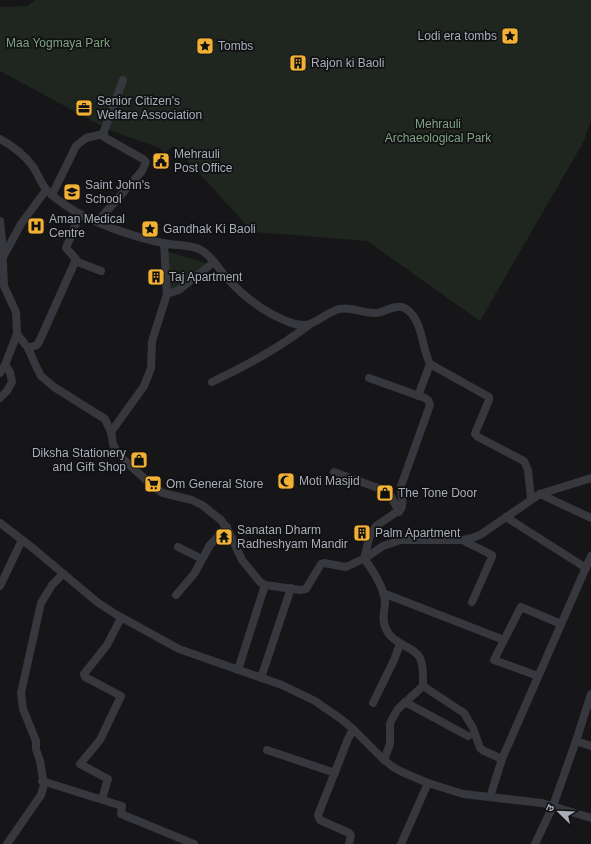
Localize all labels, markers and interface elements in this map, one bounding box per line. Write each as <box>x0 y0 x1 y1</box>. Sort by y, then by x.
place icon: Lodi era tombs <box>500 26 520 46</box>
place label: Lodi era tombs <box>418 29 497 43</box>
park label: Maa Yogmaya Park <box>6 36 111 50</box>
place icon: Tombs <box>195 36 215 56</box>
place label: Tombs <box>218 39 253 53</box>
building icon: Rajon ki Baoli <box>288 53 308 73</box>
place label: Rajon ki Baoli <box>311 56 384 70</box>
place label: Senior Citizen's Welfare Association <box>97 94 202 122</box>
office icon: Senior Citizen's Welfare Association <box>74 98 94 118</box>
park label: Mehrauli Archaeological Park <box>385 117 492 145</box>
place label: Mehrauli Post Office <box>174 147 233 175</box>
public building icon: Mehrauli Post Office <box>151 151 171 171</box>
place label: Saint John's School <box>85 178 150 206</box>
school or university icon: Saint John's School <box>62 182 82 202</box>
place label: Aman Medical Centre <box>49 212 125 240</box>
hospital icon: Aman Medical Centre <box>26 216 46 236</box>
place icon: Gandhak Ki Baoli <box>140 219 160 239</box>
place label: Gandhak Ki Baoli <box>163 222 256 236</box>
building icon: Taj Apartment <box>146 267 166 287</box>
place label: Taj Apartment <box>169 270 243 284</box>
place label: Diksha Stationery and Gift Shop <box>32 446 126 474</box>
shop icon: Diksha Stationery and Gift Shop <box>129 450 149 470</box>
mosque icon: Moti Masjid <box>276 471 296 491</box>
supermarket icon: Om General Store <box>143 474 163 494</box>
place label: Moti Masjid <box>299 474 360 488</box>
place label: Om General Store <box>166 477 264 491</box>
shop icon: The Tone Door <box>375 483 395 503</box>
place label: The Tone Door <box>398 486 477 500</box>
place label: Sanatan Dharm Radheshyam Mandir <box>237 523 348 551</box>
building icon: Palm Apartment <box>352 523 372 543</box>
place label: Palm Apartment <box>375 526 461 540</box>
temple icon: Sanatan Dharm Radheshyam Mandir <box>214 527 234 547</box>
north arrow <box>539 792 579 832</box>
text: उ <box>543 802 557 813</box>

